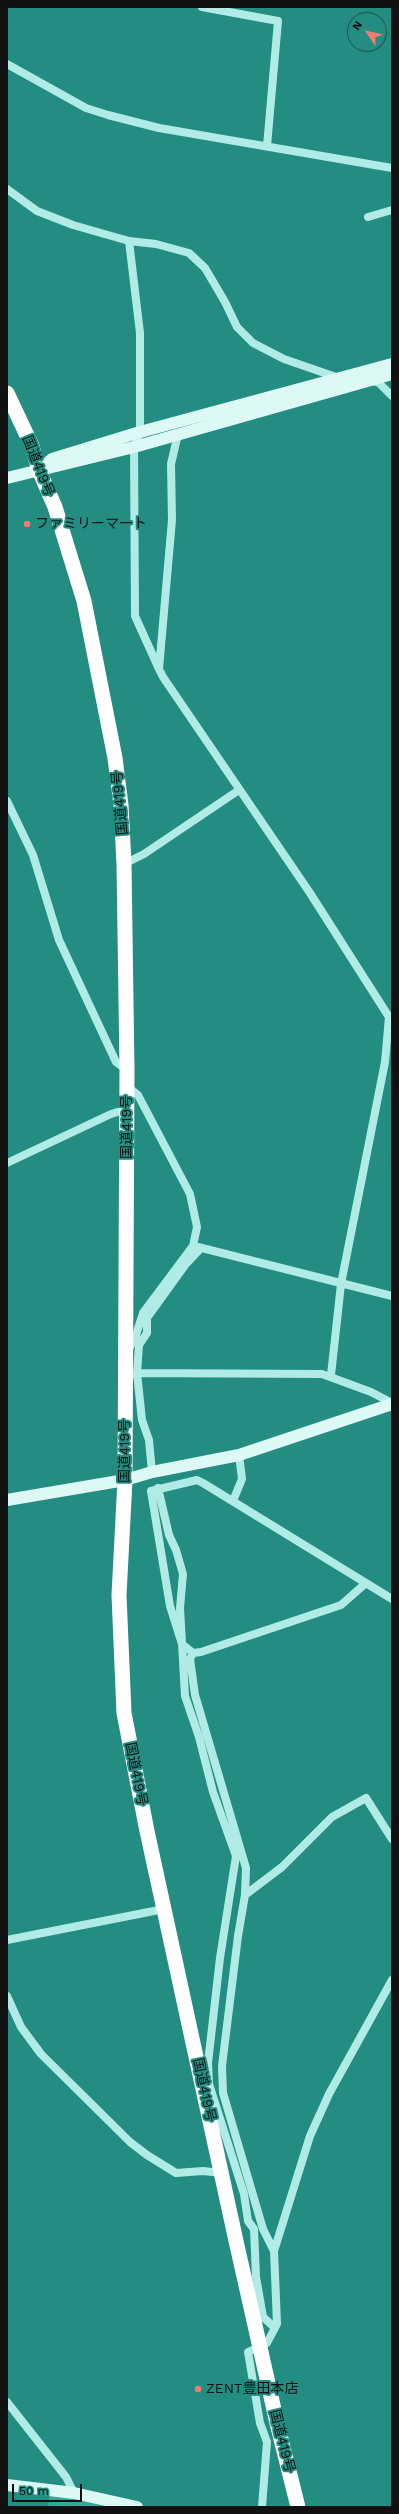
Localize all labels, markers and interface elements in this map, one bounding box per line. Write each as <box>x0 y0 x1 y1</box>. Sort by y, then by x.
north arrow <box>347 12 387 52</box>
text: N <box>350 19 365 33</box>
street label: 国道419号 <box>18 433 58 499</box>
place label: ファミリーマート <box>35 516 147 532</box>
marker: ファミリーマート <box>22 519 32 529</box>
street label: 国道419号 <box>109 770 131 836</box>
street label: 国道419号 <box>119 1095 135 1159</box>
street label: 国道419号 <box>117 1419 133 1483</box>
street label: 国道419号 <box>122 1741 150 1807</box>
street label: 国道419号 <box>189 2057 219 2123</box>
place label: ZENT豊田本店 <box>206 2381 298 2397</box>
marker: ZENT豊田本店 <box>193 2384 203 2394</box>
street label: 国道419号 <box>266 2408 298 2474</box>
scale bar <box>14 2476 84 2502</box>
text: 50 m <box>19 2484 49 2498</box>

